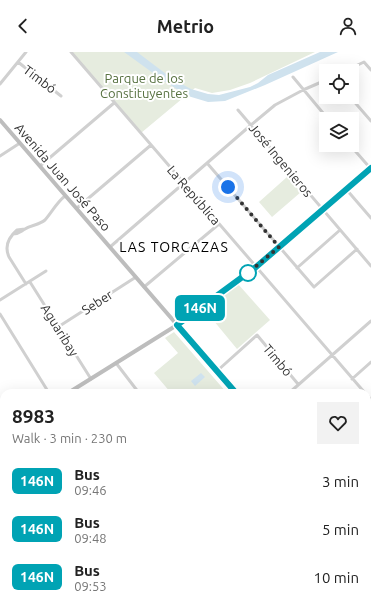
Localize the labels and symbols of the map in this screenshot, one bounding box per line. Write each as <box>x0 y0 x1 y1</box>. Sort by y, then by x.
street label: Timbó <box>21 62 59 96</box>
park label: Parque de los Constituyentes <box>100 71 188 100</box>
street label: Avenida Juan José Paso <box>12 120 114 234</box>
street label: José Ingenieros <box>246 121 316 200</box>
street label: La República <box>165 163 223 227</box>
your location <box>218 177 238 197</box>
district label: LAS TORCAZAS <box>119 239 229 255</box>
unlabelled marker <box>239 264 257 282</box>
street label: Seber <box>79 287 115 317</box>
line badge: 146N <box>172 295 228 321</box>
street label: Aguaribay <box>39 301 81 359</box>
street label: Timbó <box>261 341 295 379</box>

